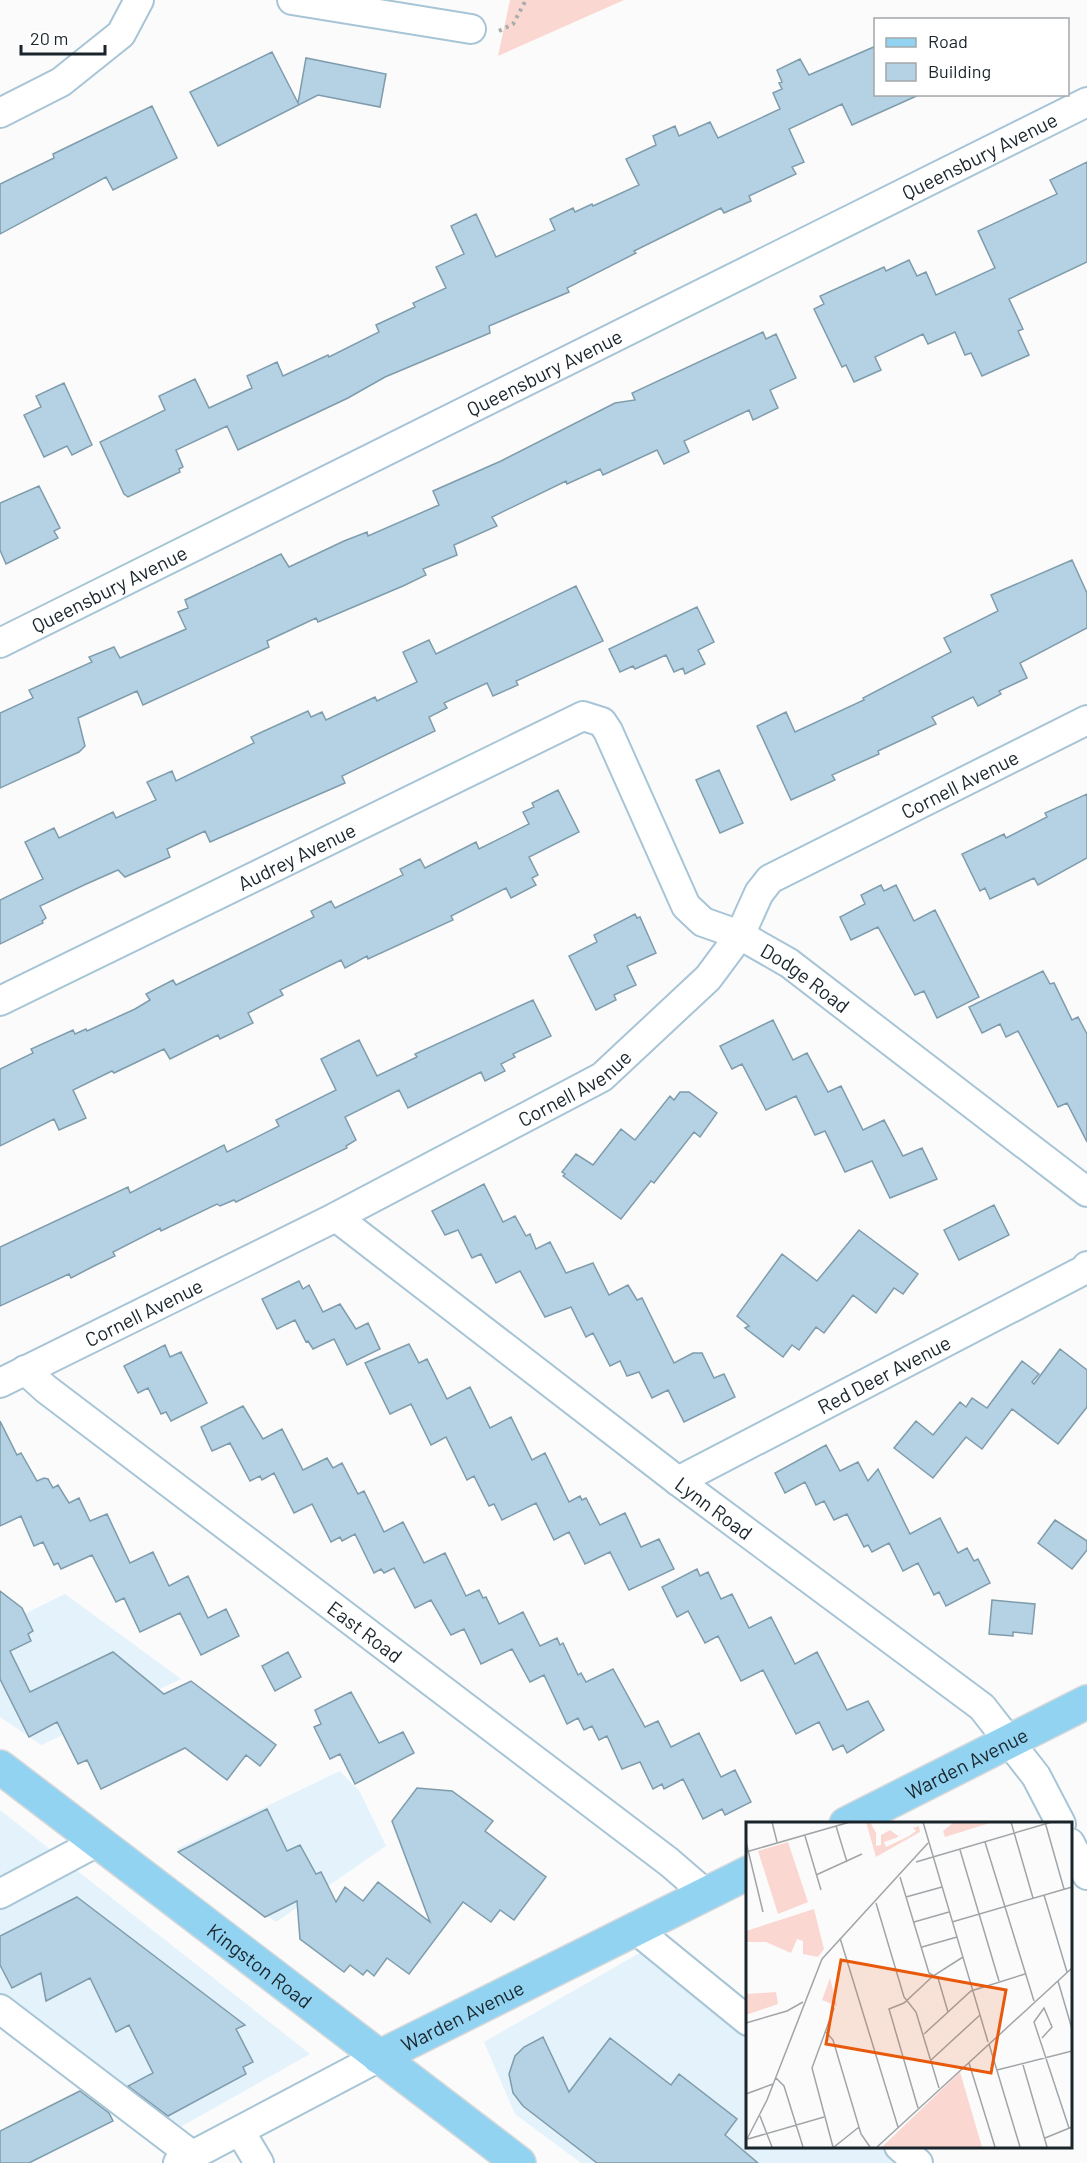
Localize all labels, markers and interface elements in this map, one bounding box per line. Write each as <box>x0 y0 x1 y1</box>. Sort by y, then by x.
scale bar <box>21 18 105 56</box>
legend <box>874 18 1069 96</box>
text: 20 m <box>30 27 68 49</box>
text: Road <box>928 30 968 52</box>
text: Building <box>928 60 991 82</box>
street label: Queensbury Avenue <box>898 107 1061 204</box>
street label: Queensbury Avenue <box>463 323 626 421</box>
street label: Queensbury Avenue <box>28 540 191 637</box>
street label: Cornell Avenue <box>897 744 1022 823</box>
street label: Audrey Avenue <box>234 817 359 895</box>
street label: Dodge Road <box>757 938 855 1017</box>
street label: Cornell Avenue <box>514 1044 636 1131</box>
street label: Cornell Avenue <box>81 1273 206 1351</box>
street label: Red Deer Avenue <box>813 1330 954 1418</box>
street label: Lynn Road <box>671 1471 757 1544</box>
street label: East Road <box>323 1595 407 1667</box>
street label: Warden Avenue <box>901 1722 1032 1804</box>
inset map <box>746 1822 1072 2148</box>
street label: Kingston Road <box>203 1918 317 2013</box>
street label: Warden Avenue <box>397 1975 528 2056</box>

